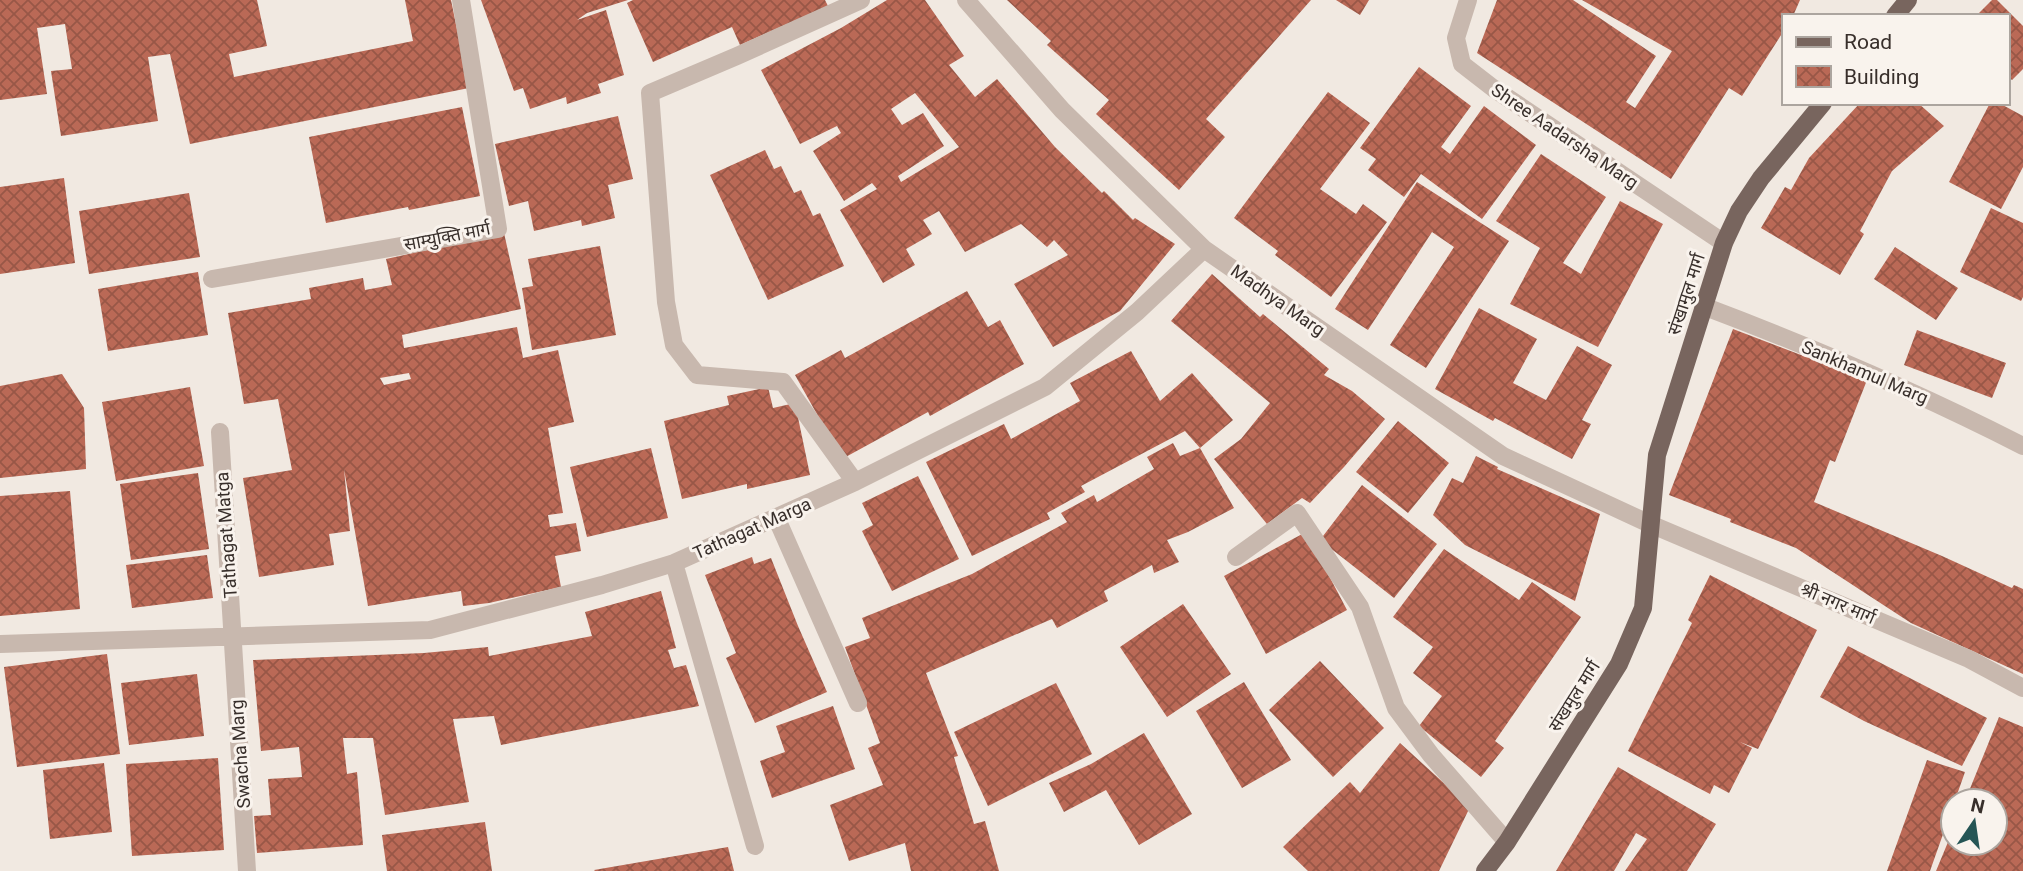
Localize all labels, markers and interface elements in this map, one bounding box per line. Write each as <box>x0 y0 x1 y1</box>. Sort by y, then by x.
legend <box>1782 14 2009 105</box>
text: Road <box>1844 30 1892 54</box>
text: Building <box>1844 65 1919 89</box>
street label: Shree Aadarsha Marg <box>1488 79 1642 193</box>
street label: साम्युक्ति मार्ग <box>402 217 493 257</box>
street label: संखामुल मार्ग <box>1663 250 1711 338</box>
street label: Madhya Marg <box>1227 260 1329 340</box>
street label: Sankhamul Marg <box>1799 336 1931 408</box>
street label: Tathagat Matga <box>211 471 241 599</box>
street label: Tathagat Marga <box>690 493 814 563</box>
street label: श्री नगर मार्ग <box>1797 578 1880 629</box>
street label: संखमुल मार्ग <box>1544 656 1606 736</box>
street label: Swacha Marg <box>226 699 254 809</box>
north arrow <box>1939 787 2009 857</box>
text: N <box>1969 793 1987 819</box>

